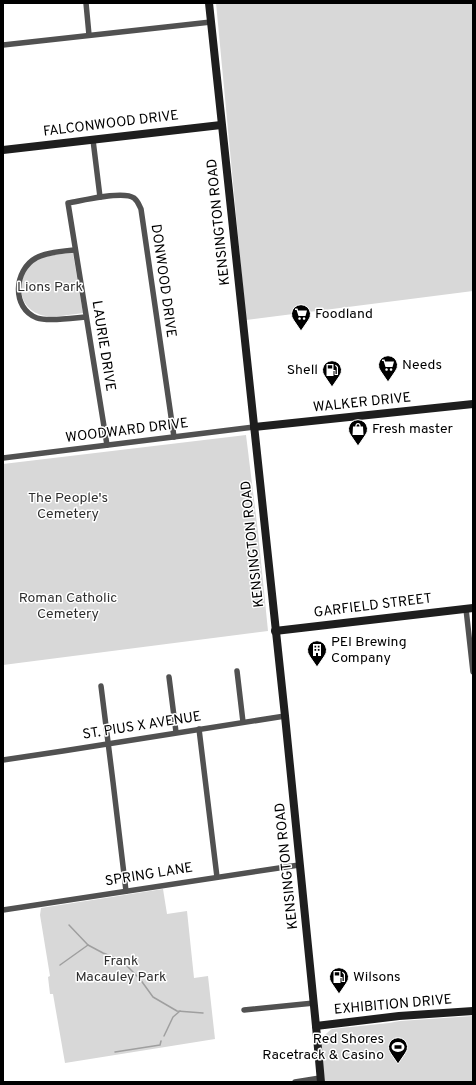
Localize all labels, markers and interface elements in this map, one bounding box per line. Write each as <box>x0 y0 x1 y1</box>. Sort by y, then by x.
street label: FALCONWOOD DRIVE <box>42 107 180 141</box>
street label: KENSINGTON ROAD <box>204 158 234 286</box>
street label: DONWOOD DRIVE <box>147 223 179 339</box>
park label: Lions Park <box>17 279 83 296</box>
street label: LAURIE DRIVE <box>87 299 119 393</box>
supermarket icon: Foodland <box>290 303 312 331</box>
place label: Foodland <box>315 306 373 323</box>
supermarket icon: Needs <box>377 354 399 382</box>
place label: Needs <box>402 357 442 374</box>
fuel station icon: Shell <box>321 359 343 387</box>
place label: Shell <box>287 362 318 379</box>
street label: WALKER DRIVE <box>312 389 412 417</box>
street label: WOODWARD DRIVE <box>65 415 189 447</box>
shop icon: Fresh master <box>347 418 369 446</box>
place label: Fresh master <box>372 421 454 438</box>
street label: KENSINGTON ROAD <box>238 480 268 608</box>
park label: The People's Cemetery <box>28 490 108 523</box>
park label: Roman Catholic Cemetery <box>19 590 117 623</box>
street label: GARFIELD STREET <box>313 590 433 622</box>
place label: PEI Brewing Company <box>331 634 407 667</box>
building icon: PEI Brewing Company <box>306 639 328 667</box>
street label: ST. PIUS X AVENUE <box>81 708 203 744</box>
street label: KENSINGTON ROAD <box>272 802 302 930</box>
street label: SPRING LANE <box>104 860 194 890</box>
park label: Frank Macauley Park <box>75 953 167 986</box>
fuel station icon: Wilsons <box>328 966 350 994</box>
place label: Wilsons <box>353 969 401 986</box>
street label: EXHIBITION DRIVE <box>333 991 453 1019</box>
place label: Red Shores Racetrack & Casino <box>262 1031 384 1064</box>
sports icon: Red Shores Racetrack & Casino <box>387 1036 409 1064</box>

